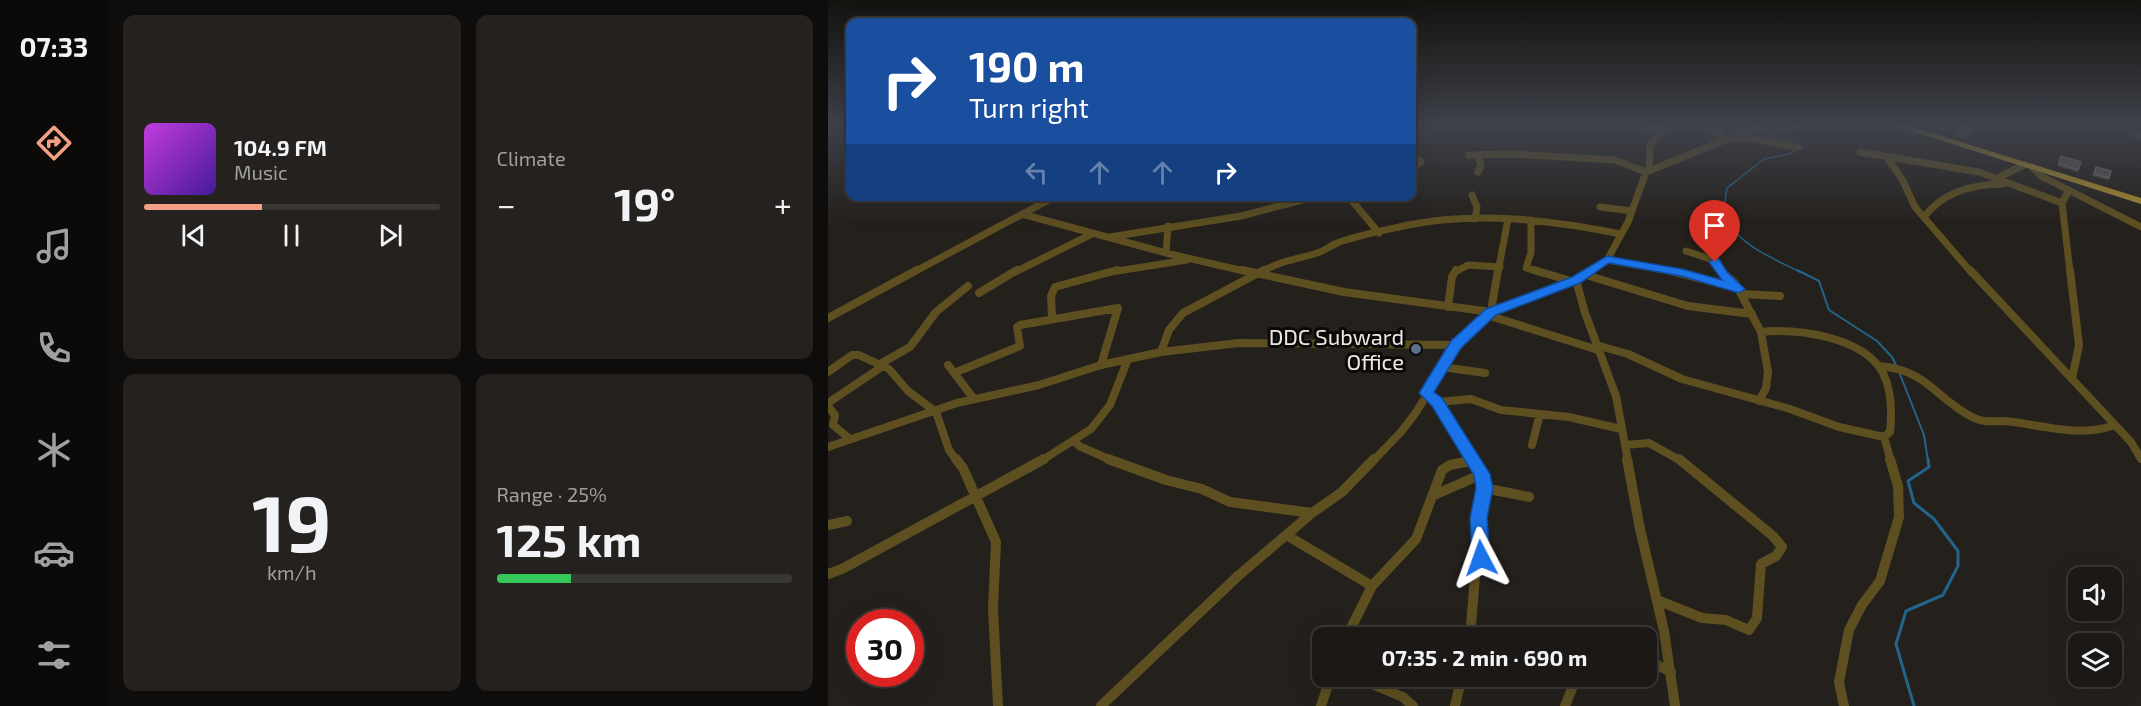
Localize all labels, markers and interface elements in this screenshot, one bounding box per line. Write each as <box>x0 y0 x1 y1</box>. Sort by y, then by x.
text: 07:33 <box>20 30 88 62</box>
text: 190 m <box>969 40 1085 90</box>
icon: right <box>870 42 948 120</box>
text: Turn right <box>969 91 1089 123</box>
icon: directions <box>33 122 75 164</box>
text: 104.9 FM <box>234 134 327 160</box>
text: Climate <box>497 146 566 170</box>
icon: left <box>1020 156 1053 189</box>
icon: ahead <box>1083 156 1116 189</box>
icon: ahead <box>1146 156 1179 189</box>
icon: right <box>1209 156 1242 189</box>
text: Music <box>234 160 288 184</box>
text: 19° <box>614 176 676 230</box>
text: − <box>497 184 516 224</box>
text: + <box>774 184 792 224</box>
pin <box>1689 200 1740 262</box>
icon: arrive <box>1698 209 1731 242</box>
icon: previous <box>177 219 210 252</box>
icon: pause <box>275 219 308 252</box>
icon: next <box>374 219 407 252</box>
icon: music <box>33 225 75 267</box>
place label: DDC Subward Office <box>1269 323 1404 374</box>
icon: phone <box>33 327 75 369</box>
marker: DDC Subward Office <box>1409 342 1423 356</box>
icon: climate <box>33 429 75 471</box>
text: 19 <box>252 474 332 568</box>
text: Range · 25% <box>497 482 607 506</box>
text: 125 km <box>497 512 641 566</box>
position arrow <box>1449 526 1513 590</box>
icon: car <box>33 532 75 574</box>
text: km/h <box>267 560 317 584</box>
map controls <box>2068 567 2122 687</box>
button: sound <box>2068 567 2122 621</box>
speed limit sign: 30 <box>846 609 924 687</box>
button: layers <box>2068 633 2122 687</box>
icon: filters <box>33 634 75 676</box>
text: 07:35 · 2 min · 690 m <box>1381 644 1588 670</box>

